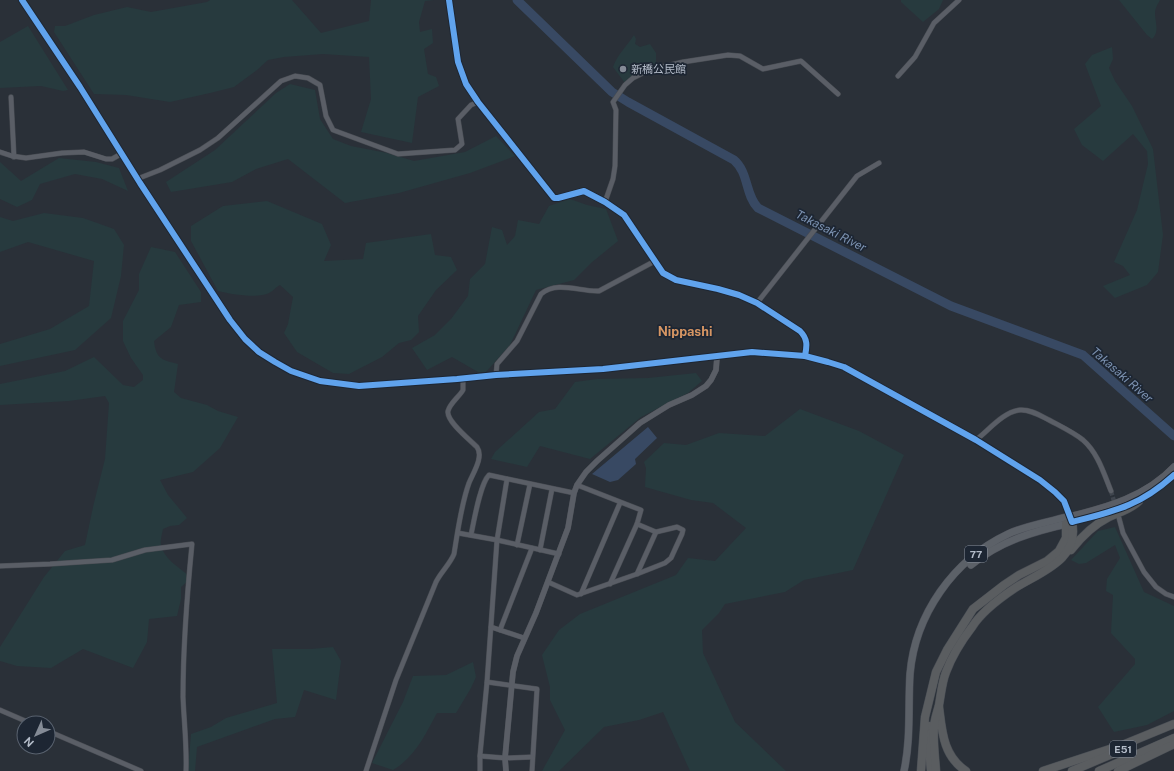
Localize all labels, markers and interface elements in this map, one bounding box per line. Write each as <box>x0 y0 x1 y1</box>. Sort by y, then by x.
place label: 新橋公民館 <box>631 63 686 75</box>
marker: 新橋公民館 <box>618 64 628 74</box>
water label: Takasaki River <box>793 207 869 255</box>
district label: Nippashi <box>658 324 712 339</box>
water label: Takasaki River <box>1088 344 1156 406</box>
road number: 77 <box>965 546 987 562</box>
north arrow <box>16 715 56 755</box>
text: N <box>22 735 36 749</box>
road number: E51 <box>1110 741 1136 757</box>

